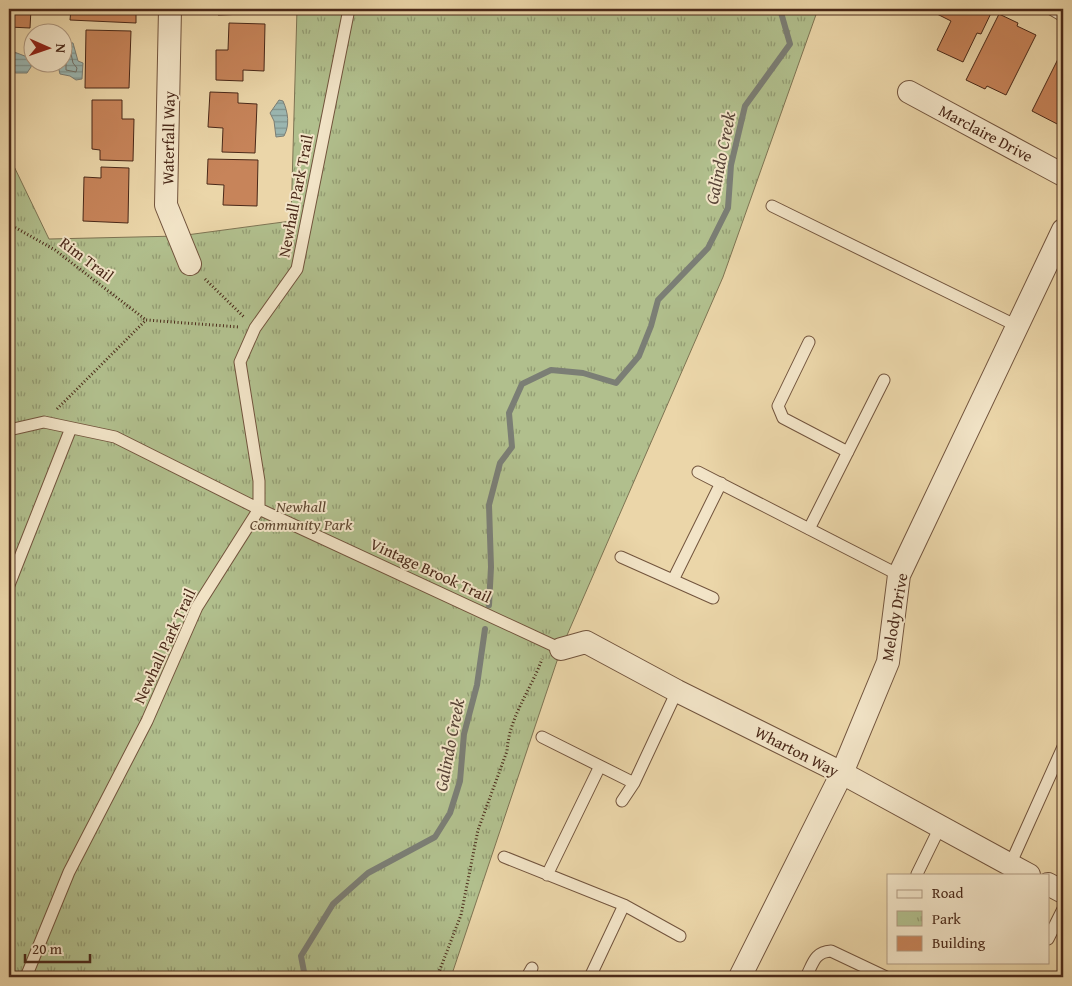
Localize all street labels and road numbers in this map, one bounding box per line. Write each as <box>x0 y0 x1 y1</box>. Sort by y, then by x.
street label: Waterfall Way <box>155 91 181 185</box>
street label: Marclaire Drive <box>935 98 1037 168</box>
street label: Newhall Park Trail <box>271 132 319 260</box>
street label: Rim Trail <box>55 231 119 288</box>
street label: Vintage Brook Trail <box>366 531 496 609</box>
street label: Melody Drive <box>874 571 914 663</box>
street label: Newhall Park Trail <box>127 584 201 708</box>
street label: Wharton Way <box>751 720 843 782</box>

